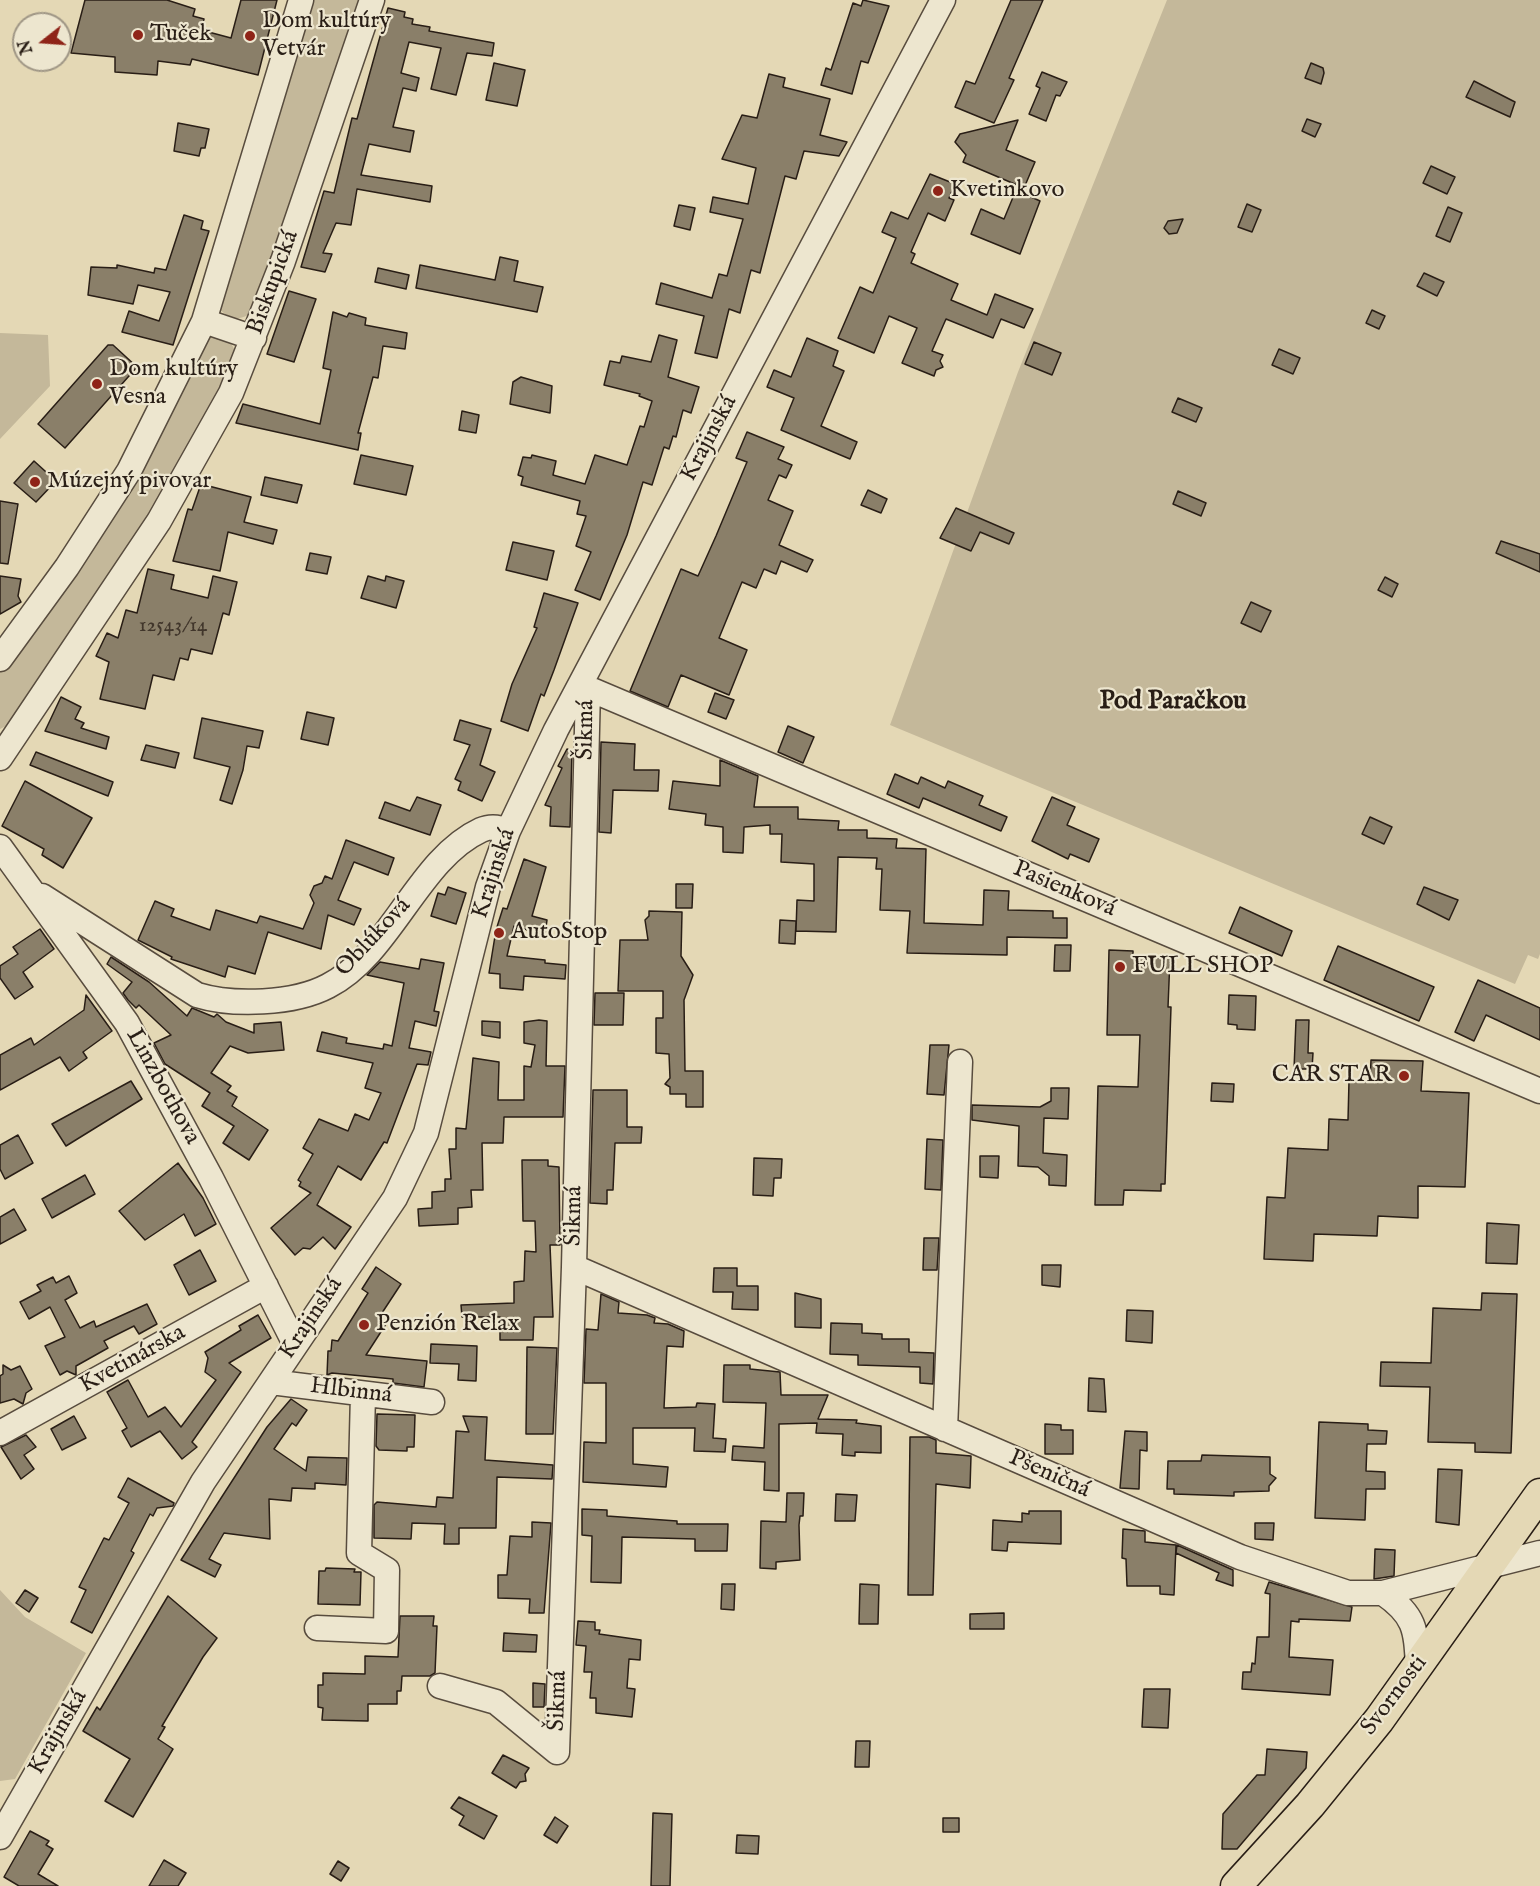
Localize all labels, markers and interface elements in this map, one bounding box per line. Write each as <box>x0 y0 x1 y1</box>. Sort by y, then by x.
place label: Dom kultúry Vetvár <box>262 8 391 64</box>
north arrow <box>12 12 72 72</box>
place label: Tuček <box>150 21 212 49</box>
marker: Tuček <box>131 28 145 42</box>
marker: Dom kultúry Vetvár <box>243 29 257 43</box>
text: N <box>15 37 38 56</box>
place label: Kvetinkovo <box>950 177 1064 205</box>
marker: Kvetinkovo <box>931 184 945 198</box>
street label: Biskupická <box>242 227 306 339</box>
place label: Dom kultúry Vesna <box>109 356 238 412</box>
marker: Dom kultúry Vesna <box>90 377 104 391</box>
street label: Krajinská <box>675 391 745 487</box>
place label: Múzejný pivovar <box>47 468 211 496</box>
marker: Múzejný pivovar <box>28 475 42 489</box>
house number: 12543/14 <box>139 614 207 640</box>
district label: Pod Paračkou <box>1099 687 1247 719</box>
street label: Šikmá <box>572 700 602 760</box>
street label: Krajinská <box>467 825 523 923</box>
street label: Pasienková <box>1008 855 1120 925</box>
street label: Oblúková <box>330 892 418 984</box>
place label: AutoStop <box>511 919 607 947</box>
marker: AutoStop <box>492 926 506 940</box>
place label: FULL SHOP <box>1132 953 1273 981</box>
marker: FULL SHOP <box>1113 960 1127 974</box>
street label: Linzbothova <box>118 1024 206 1150</box>
place label: CAR STAR <box>1272 1062 1392 1090</box>
marker: CAR STAR <box>1397 1069 1411 1083</box>
street label: Šikmá <box>560 1186 590 1246</box>
street label: Krajinská <box>274 1272 350 1366</box>
place label: Penzión Relax <box>376 1311 519 1339</box>
marker: Penzión Relax <box>357 1318 371 1332</box>
street label: Kvetinárska <box>75 1319 191 1401</box>
street label: Hlbinná <box>308 1373 394 1411</box>
street label: Pšeničná <box>1004 1444 1094 1506</box>
street label: Svornosti <box>1356 1650 1434 1742</box>
street label: Šikmá <box>544 1670 574 1732</box>
street label: Krajinská <box>23 1685 95 1781</box>

